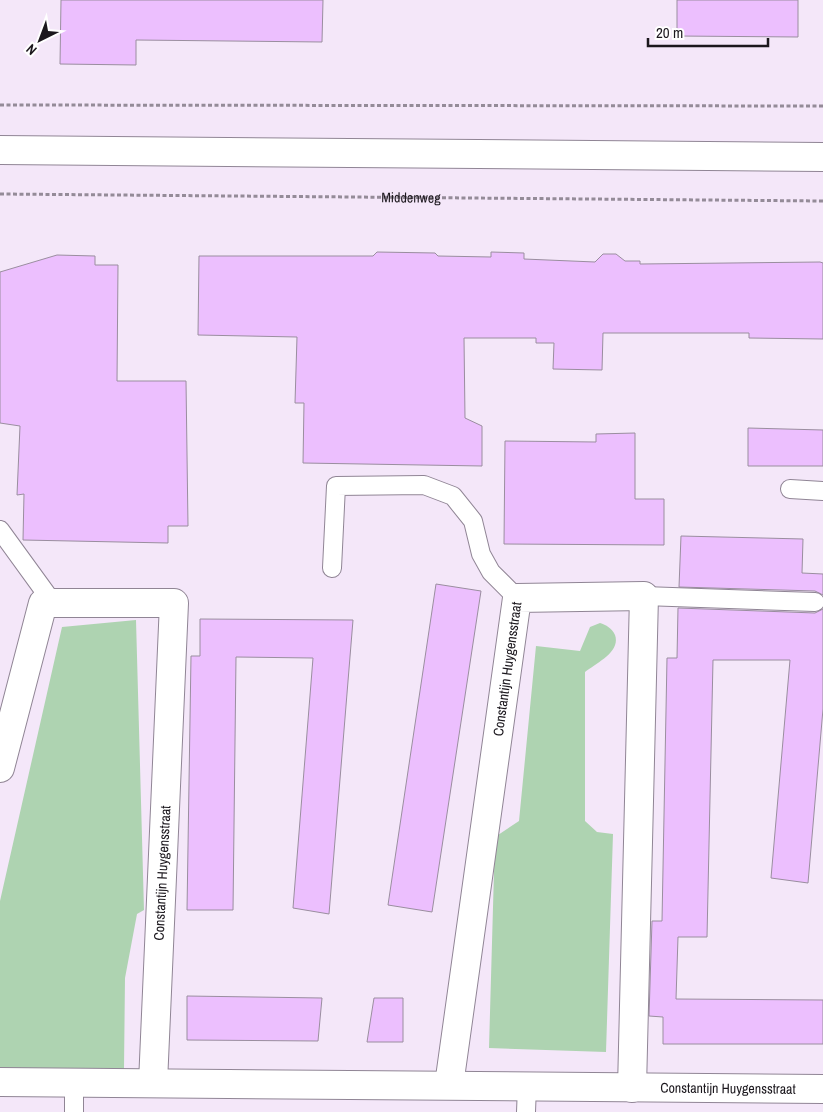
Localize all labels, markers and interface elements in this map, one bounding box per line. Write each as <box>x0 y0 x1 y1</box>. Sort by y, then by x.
north arrow <box>15 15 65 65</box>
scale bar <box>648 15 768 47</box>
text: 20 m <box>656 22 683 43</box>
text: N <box>22 40 40 59</box>
street label: Middenweg <box>381 188 441 207</box>
street label: Constantijn Huygensstraat <box>489 601 525 737</box>
street label: Constantijn Huygensstraat <box>149 805 175 941</box>
street label: Constantijn Huygensstraat <box>660 1079 796 1098</box>

